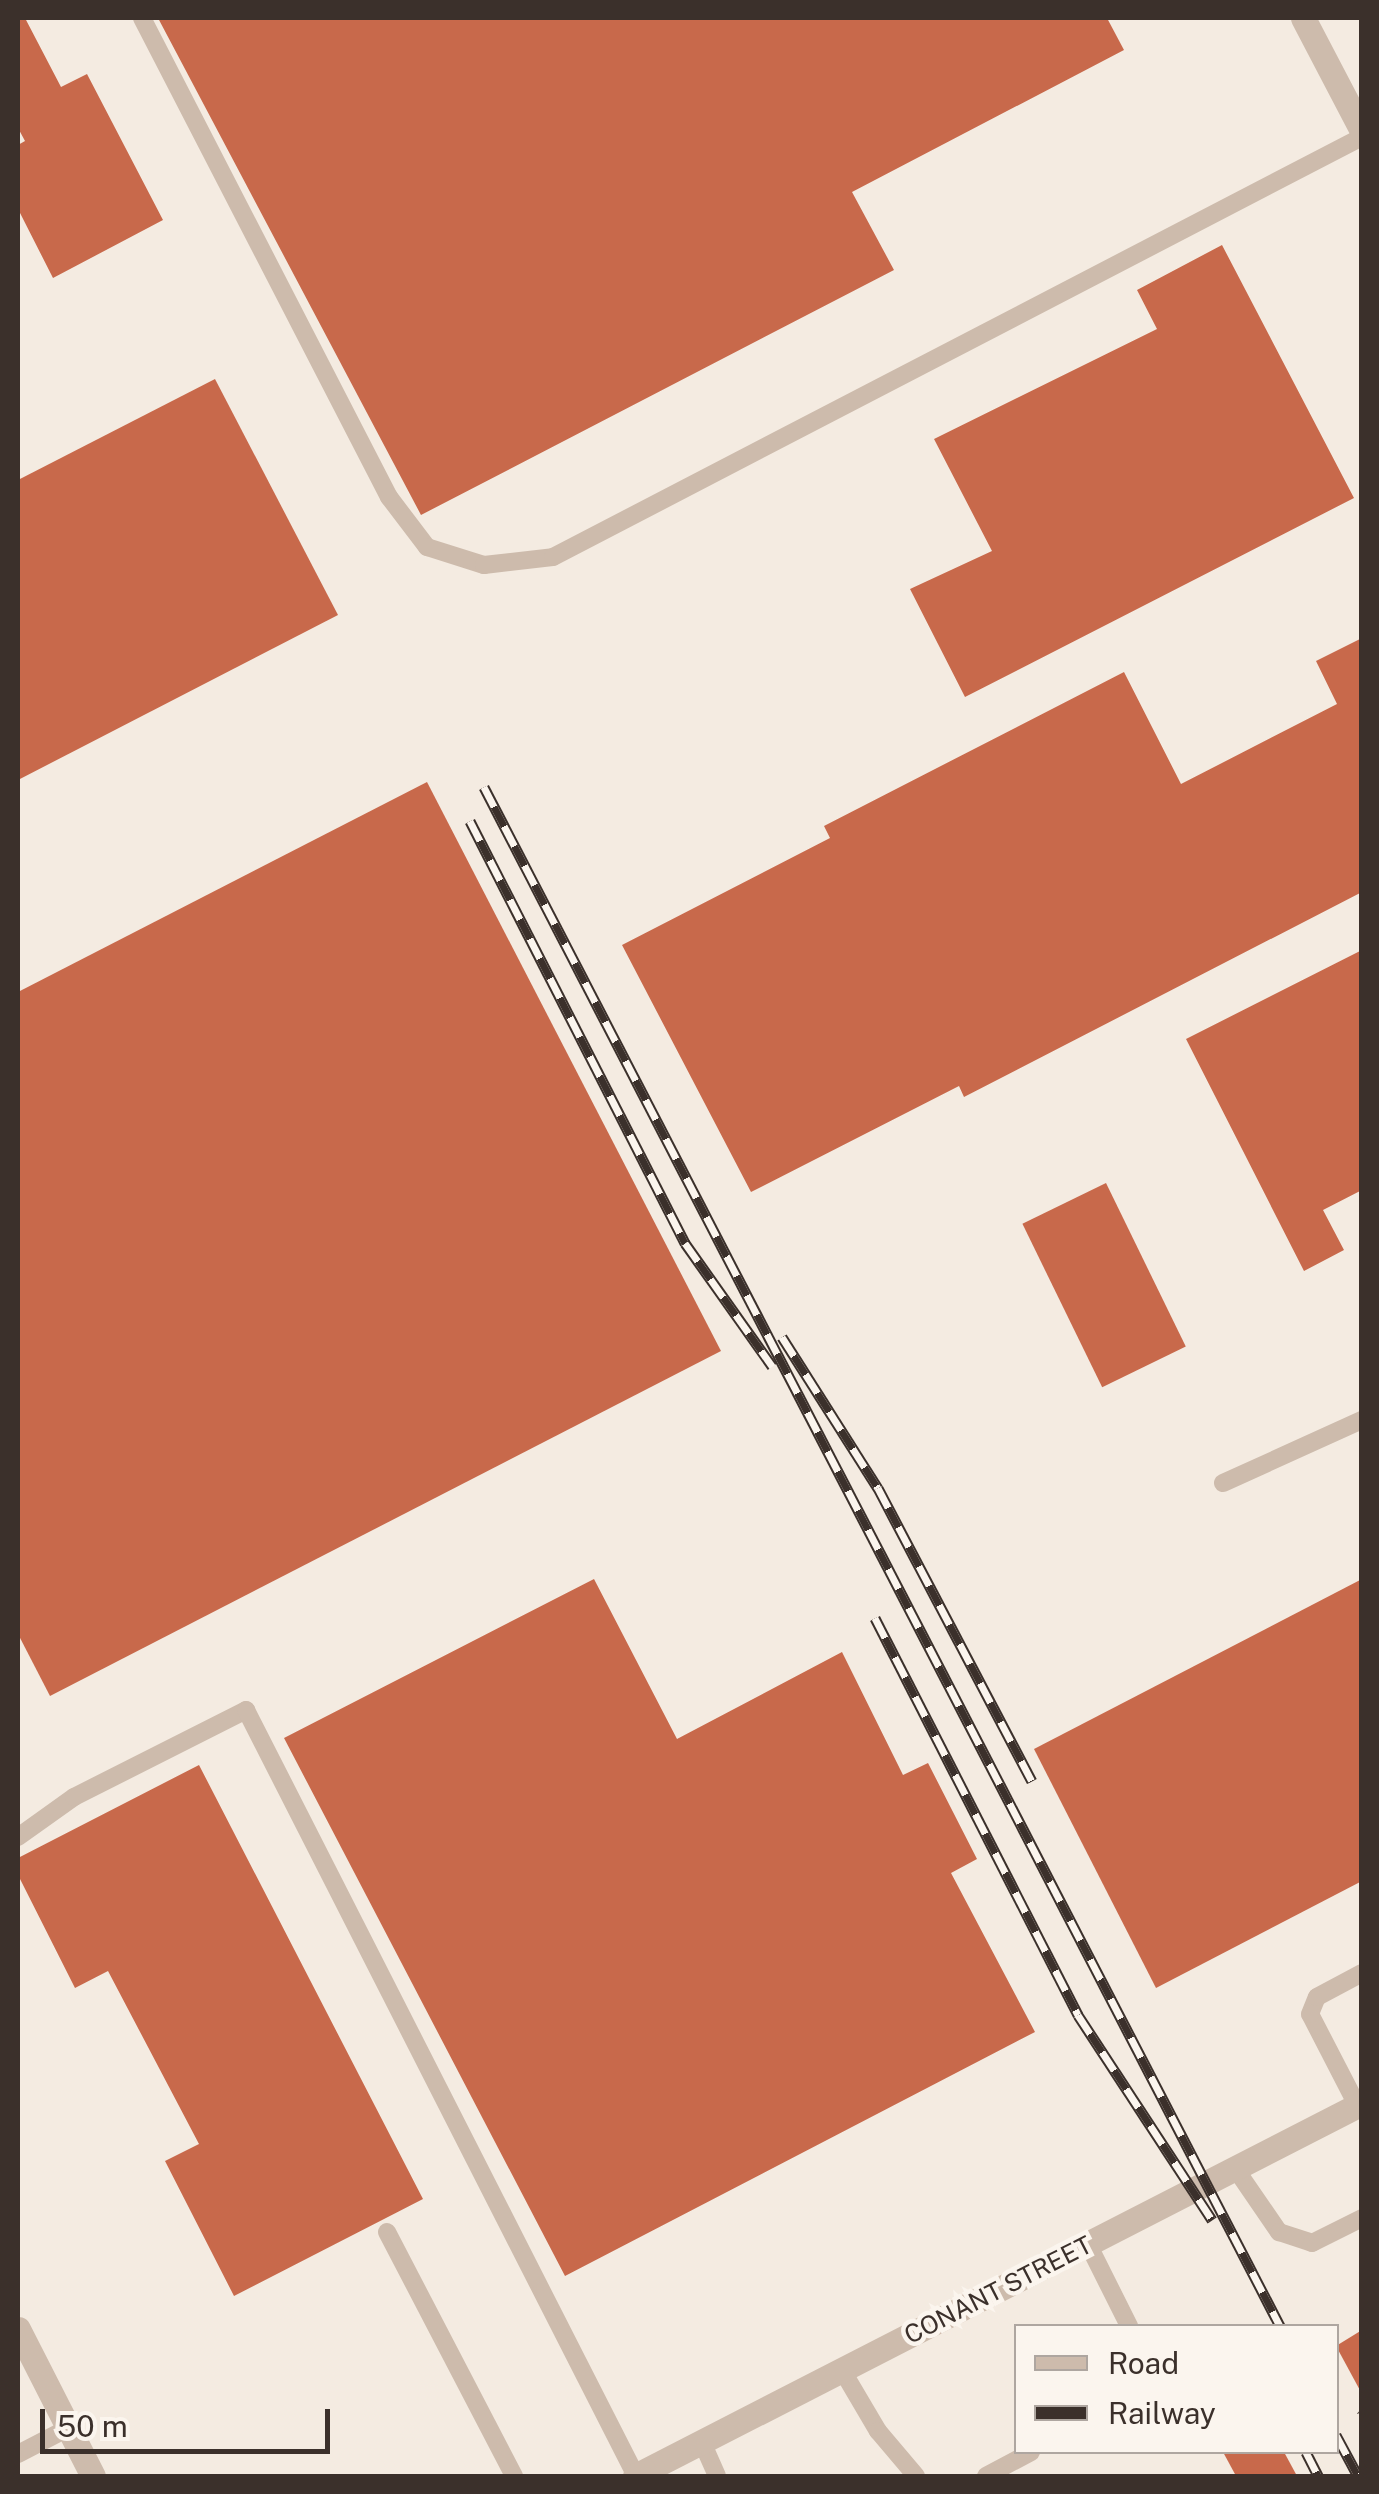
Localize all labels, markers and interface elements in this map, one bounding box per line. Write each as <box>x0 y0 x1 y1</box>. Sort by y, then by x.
street label: CONANT STREET <box>899 2230 1097 2350</box>
legend <box>1014 2324 1339 2454</box>
text: Road <box>1108 2345 1179 2381</box>
scale bar <box>45 2389 335 2451</box>
text: Railway <box>1108 2395 1216 2431</box>
text: 50 m <box>57 2408 128 2444</box>

